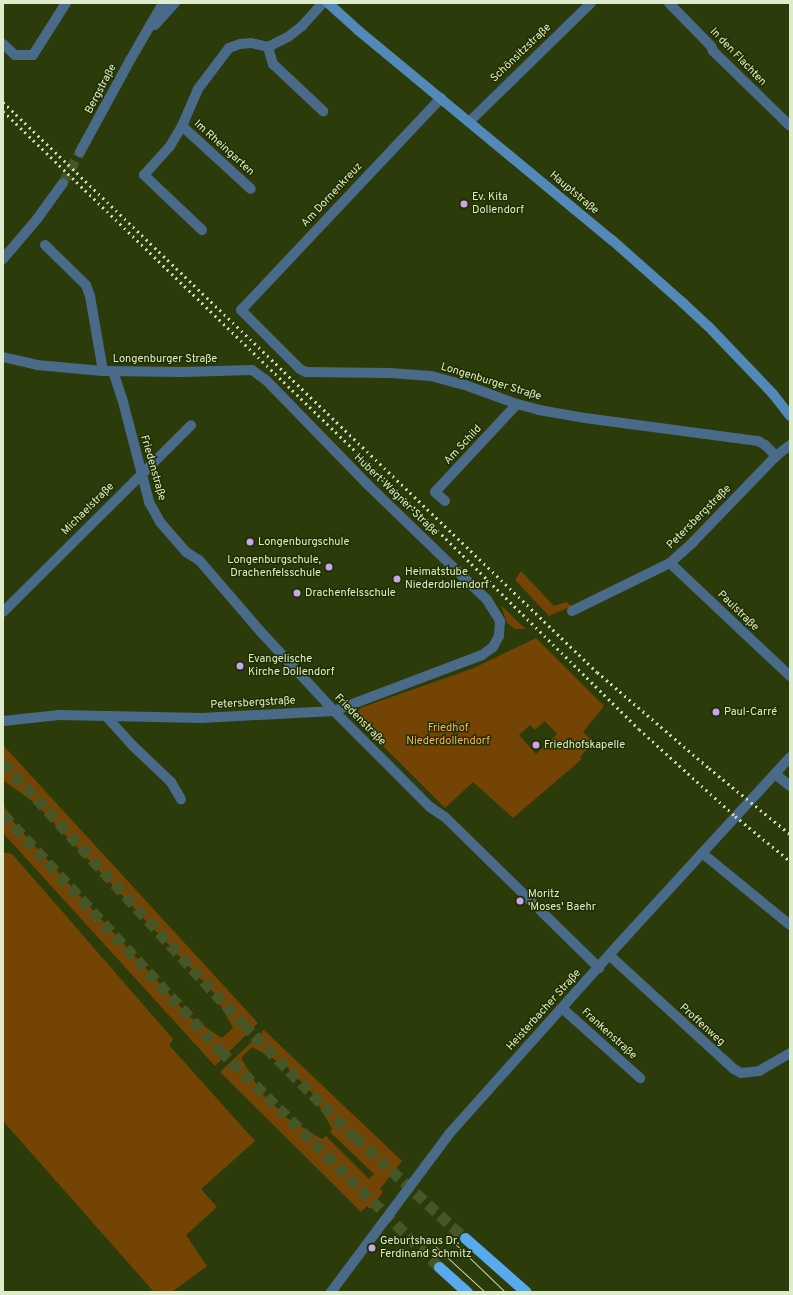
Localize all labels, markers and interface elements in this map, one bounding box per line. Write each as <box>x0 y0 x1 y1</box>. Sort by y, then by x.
street label: Schönsitzstraße <box>488 21 554 85</box>
street label: In den Flachten <box>707 25 769 89</box>
street label: Bergstraße <box>82 62 120 116</box>
street label: Im Rheingarten <box>191 117 257 179</box>
street label: Am Dornenkreuz <box>299 160 365 230</box>
street label: Hauptstraße <box>547 169 601 217</box>
place label: Ev. Kita Dollendorf <box>472 191 524 217</box>
marker: Ev. Kita Dollendorf <box>459 199 469 209</box>
street label: Longenburger Straße <box>113 352 217 366</box>
street label: Longenburger Straße <box>439 360 543 404</box>
street label: Am Schild <box>441 422 485 468</box>
street label: Friedenstraße <box>137 434 169 502</box>
street label: Hubert-Wagner-Straße <box>351 451 441 539</box>
street label: Michaelstraße <box>59 480 117 538</box>
street label: Petersbergstraße <box>664 482 734 552</box>
place label: Longenburgschule <box>258 535 349 549</box>
marker: Longenburgschule <box>245 537 255 547</box>
place label: Longenburgschule, Drachenfelsschule <box>227 554 321 580</box>
marker: Longenburgschule, Drachenfelsschule <box>324 562 334 572</box>
place label: Heimatstube Niederdollendorf <box>405 566 489 592</box>
marker: Heimatstube Niederdollendorf <box>392 574 402 584</box>
place label: Drachenfelsschule <box>305 586 396 600</box>
marker: Drachenfelsschule <box>292 588 302 598</box>
street label: Paulstraße <box>715 588 761 634</box>
place label: Evangelische Kirche Dollendorf <box>248 653 334 679</box>
marker: Evangelische Kirche Dollendorf <box>235 661 245 671</box>
street label: Friedenstraße <box>331 691 389 749</box>
street label: Petersbergstraße <box>210 694 296 712</box>
place label: Paul-Carré <box>724 705 777 719</box>
marker: Paul-Carré <box>711 707 721 717</box>
park label: Friedhof Niederdollendorf <box>406 722 490 748</box>
place label: Friedhofskapelle <box>544 738 625 752</box>
marker: Friedhofskapelle <box>531 740 541 750</box>
place label: Moritz 'Moses' Baehr <box>528 888 596 914</box>
marker: Moritz 'Moses' Baehr <box>515 896 525 906</box>
street label: Heisterbacher Straße <box>504 967 584 1053</box>
street label: Proffenweg <box>677 1001 727 1049</box>
street label: Frankenstraße <box>579 1006 639 1062</box>
place label: Geburtshaus Dr. Ferdinand Schmitz <box>380 1235 472 1261</box>
marker: Geburtshaus Dr. Ferdinand Schmitz <box>367 1243 377 1253</box>

